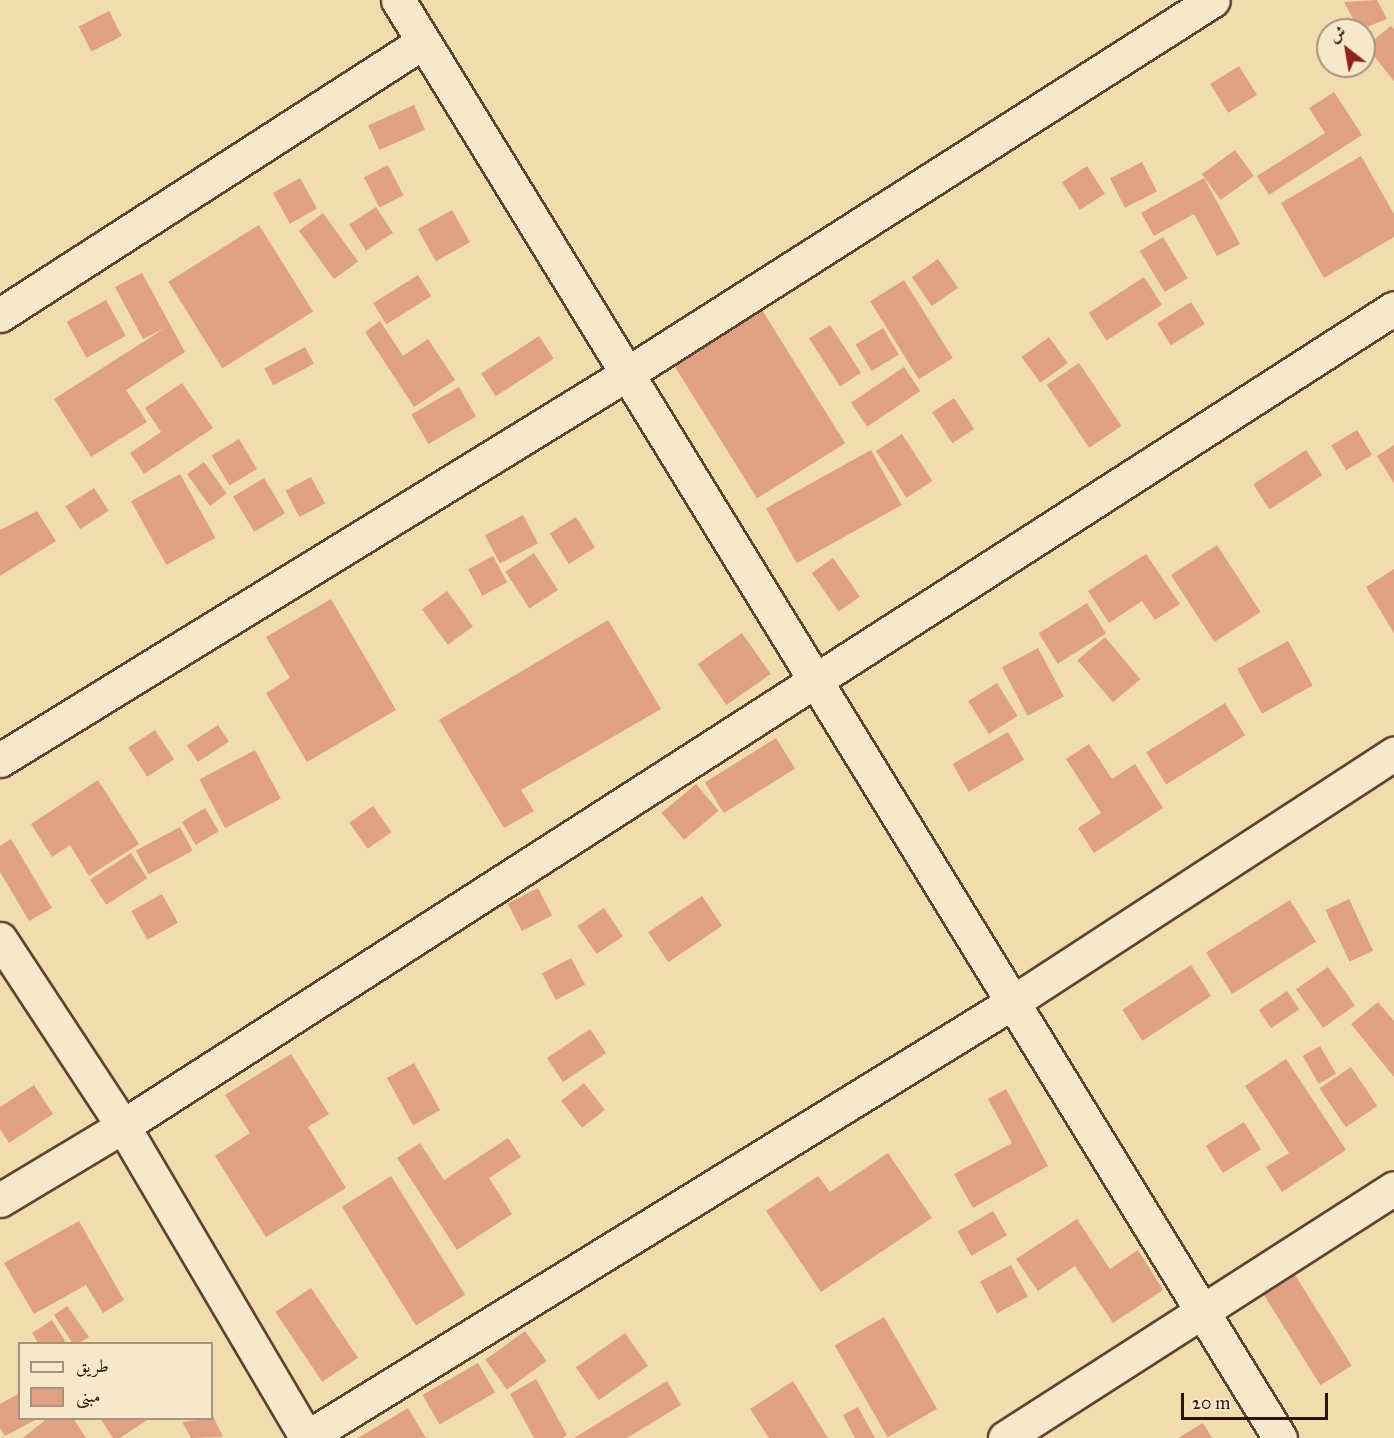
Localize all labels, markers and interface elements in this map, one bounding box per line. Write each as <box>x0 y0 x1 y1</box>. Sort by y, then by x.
north arrow <box>1316 18 1376 78</box>
text: ش <box>1326 22 1349 46</box>
legend <box>18 1342 213 1420</box>
text: طريق <box>76 1355 109 1377</box>
scale bar <box>1184 1381 1331 1419</box>
text: مبنى <box>76 1385 101 1407</box>
text: 20 m <box>1192 1392 1230 1414</box>

